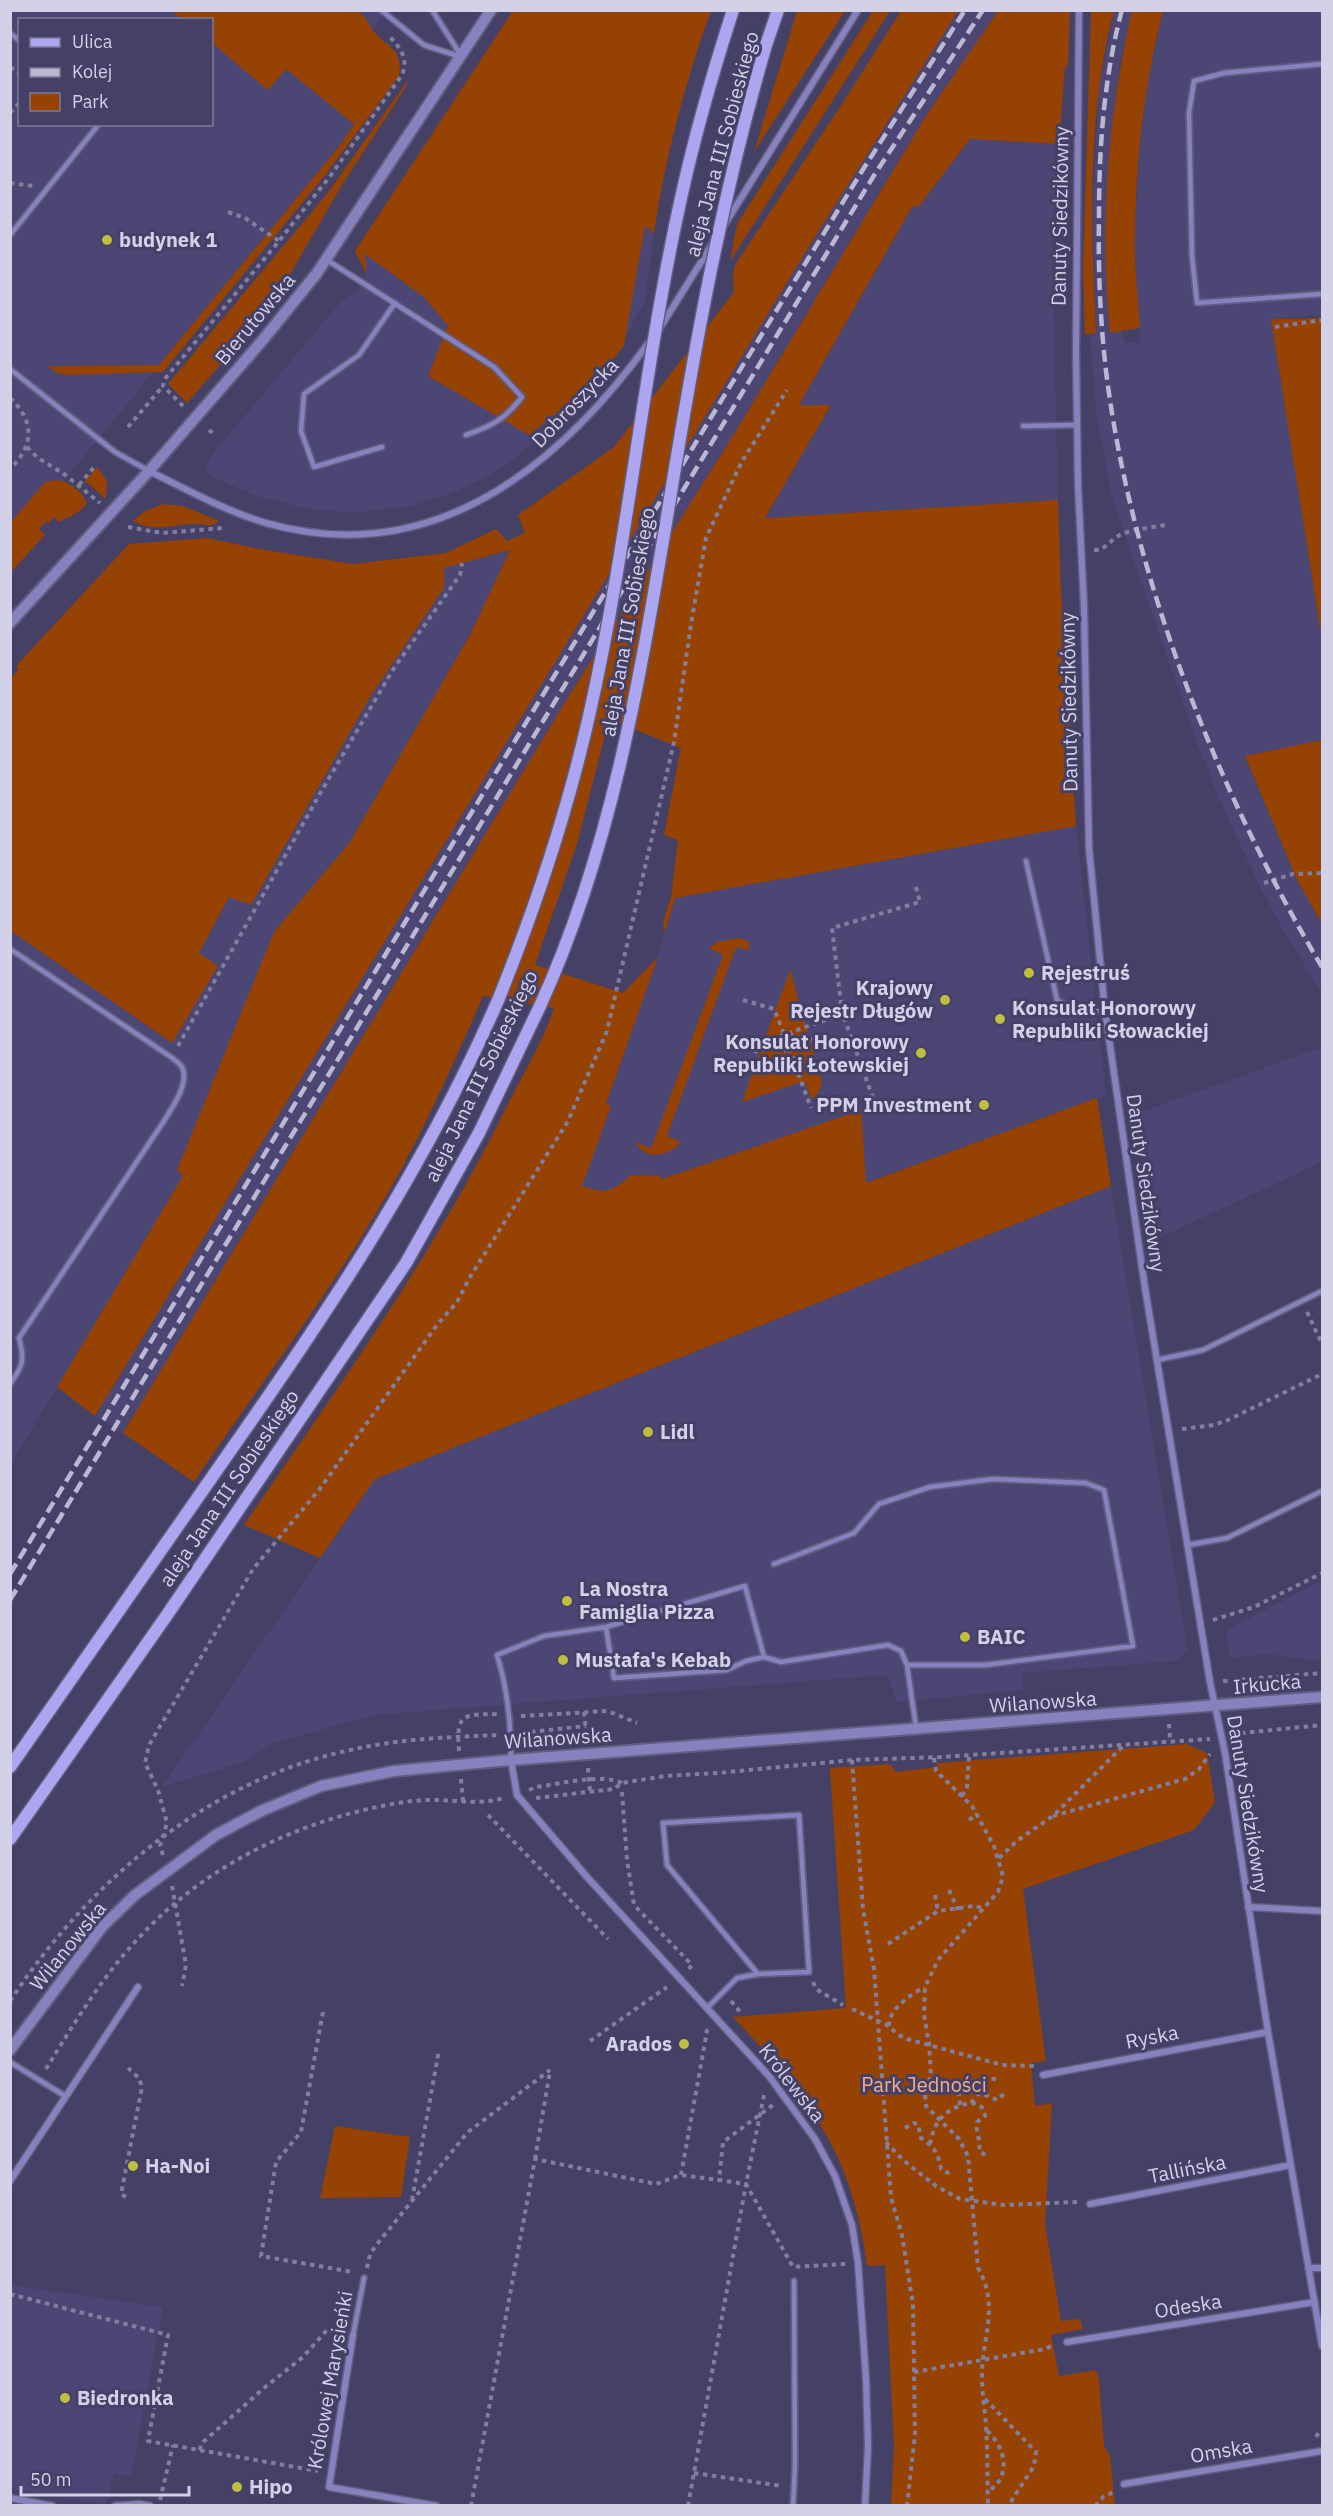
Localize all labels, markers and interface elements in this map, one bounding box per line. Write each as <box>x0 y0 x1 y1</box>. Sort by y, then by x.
legend <box>18 18 213 126</box>
street label: aleja Jana III Sobieskiego <box>678 28 765 259</box>
text: Ulica <box>72 30 113 53</box>
text: Kolej <box>72 60 112 83</box>
text: Park <box>72 90 109 113</box>
street label: Danuty Siedzikówny <box>1044 126 1075 306</box>
place label: budynek 1 <box>119 226 217 253</box>
marker: budynek 1 <box>100 233 114 247</box>
street label: Bierutowska <box>208 267 301 370</box>
street label: Dobroszycka <box>525 352 624 453</box>
street label: aleja Jana III Sobieskiego <box>594 505 661 739</box>
street label: Danuty Siedzikówny <box>1053 612 1084 792</box>
place label: Rejestruś <box>1041 959 1130 986</box>
street label: aleja Jana III Sobieskiego <box>418 966 544 1186</box>
marker: Rejestruś <box>1022 966 1036 980</box>
place label: Krajowy Rejestr Długów <box>790 974 933 1024</box>
marker: Krajowy Rejestr Długów <box>938 993 952 1007</box>
place label: Konsulat Honorowy Republiki Słowackiej <box>1012 994 1209 1044</box>
marker: Konsulat Honorowy Republiki Słowackiej <box>993 1012 1007 1026</box>
place label: Konsulat Honorowy Republiki Łotewskiej <box>713 1028 909 1078</box>
marker: Konsulat Honorowy Republiki Łotewskiej <box>914 1046 928 1060</box>
place label: PPM Investment <box>816 1091 972 1118</box>
street label: Danuty Siedzikówny <box>1121 1092 1172 1274</box>
marker: PPM Investment <box>977 1098 991 1112</box>
street label: aleja Jana III Sobieskiego <box>152 1384 305 1592</box>
place label: Lidl <box>660 1418 695 1445</box>
marker: Lidl <box>641 1425 655 1439</box>
place label: La Nostra Famiglia Pizza <box>579 1575 715 1625</box>
marker: La Nostra Famiglia Pizza <box>560 1594 574 1608</box>
place label: BAIC <box>977 1623 1025 1650</box>
marker: BAIC <box>958 1630 972 1644</box>
place label: Mustafa's Kebab <box>575 1646 731 1673</box>
marker: Mustafa's Kebab <box>556 1653 570 1667</box>
street label: Irkucka <box>1232 1667 1302 1700</box>
street label: Wilanowska <box>988 1684 1098 1719</box>
street label: Danuty Siedzikówny <box>1221 1713 1276 1895</box>
street label: Wilanowska <box>503 1720 613 1755</box>
street label: Wilanowska <box>23 1895 112 1996</box>
street label: Ryska <box>1123 2018 1181 2055</box>
place label: Arados <box>606 2030 672 2057</box>
marker: Arados <box>677 2037 691 2051</box>
street label: Królewska <box>753 2038 832 2128</box>
park label: Park Jedności <box>861 2071 987 2098</box>
street label: Tallińska <box>1146 2148 1228 2189</box>
place label: Ha-Noi <box>145 2152 210 2179</box>
marker: Ha-Noi <box>126 2159 140 2173</box>
street label: Odeska <box>1152 2287 1224 2324</box>
street label: Królowej Marysieńki <box>301 2289 358 2471</box>
place label: Biedronka <box>77 2384 174 2411</box>
marker: Biedronka <box>58 2391 72 2405</box>
street label: Omska <box>1188 2432 1254 2469</box>
scale bar <box>21 2459 189 2497</box>
text: 50 m <box>30 2468 72 2491</box>
place label: Hipo <box>249 2473 293 2500</box>
marker: Hipo <box>230 2480 244 2494</box>

